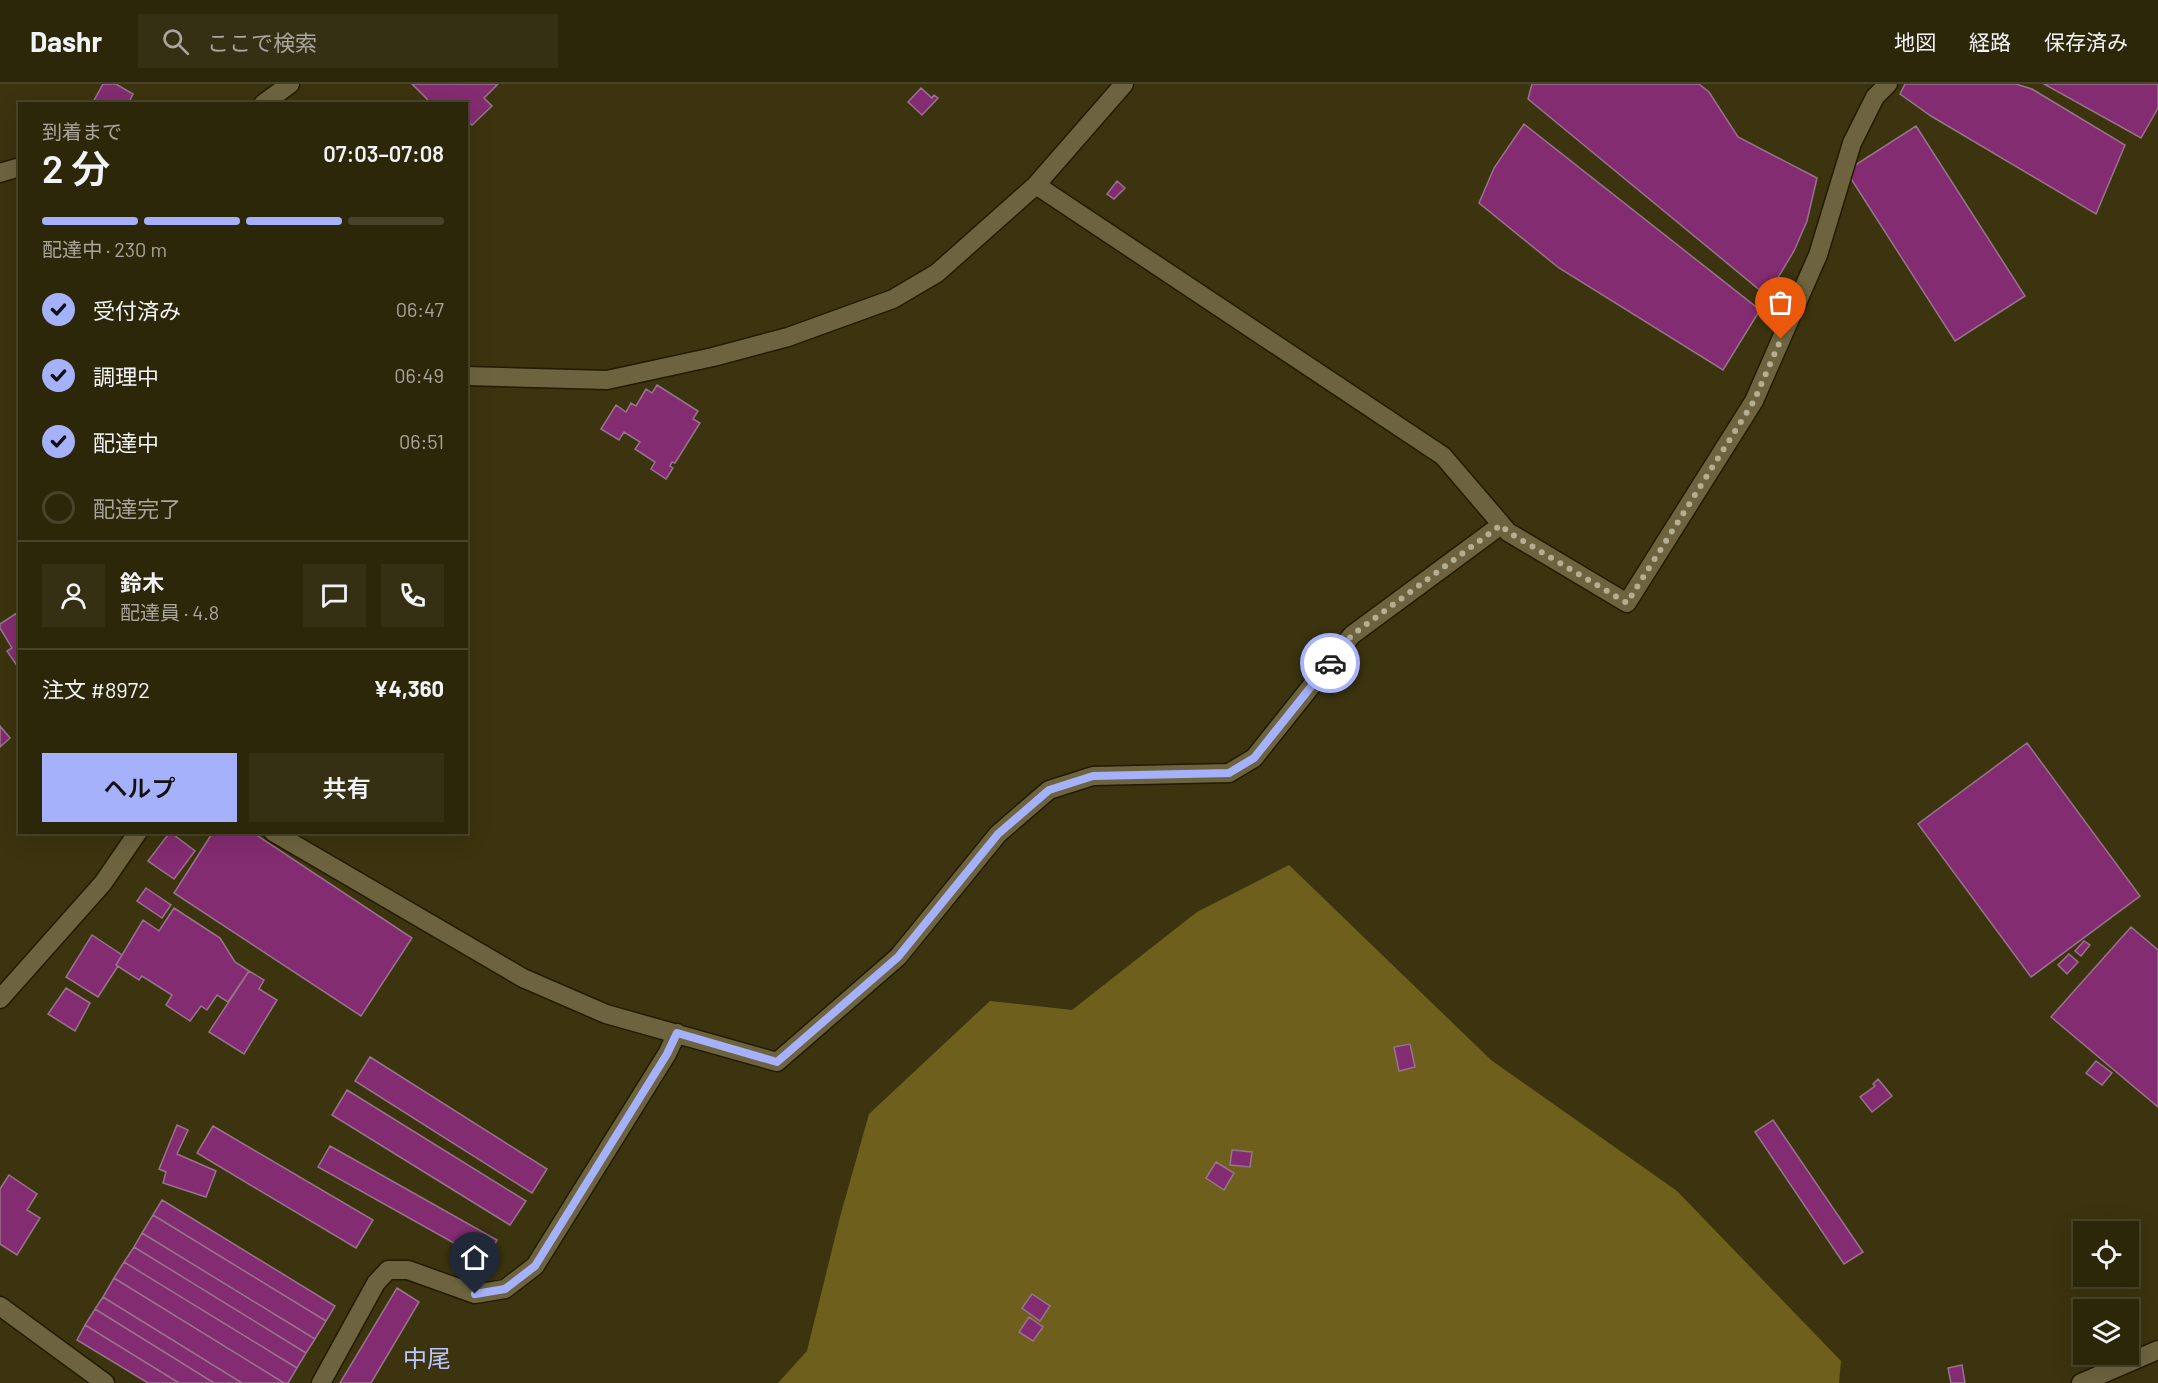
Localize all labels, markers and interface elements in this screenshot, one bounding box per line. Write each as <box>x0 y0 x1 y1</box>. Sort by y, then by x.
search box <box>138 14 558 68</box>
text: Dashr <box>30 24 102 58</box>
icon: search <box>159 25 192 58</box>
text: ここで検索 <box>207 29 317 55</box>
text: 地図 <box>1894 29 1936 54</box>
text: 経路 <box>1969 29 2011 54</box>
text: 保存済み <box>2044 29 2128 54</box>
text: 到着まで <box>42 119 122 143</box>
text: 07:03–07:08 <box>323 140 444 166</box>
text: 2 分 <box>42 144 110 191</box>
text: 配達中 · 230 m <box>42 237 167 261</box>
pin <box>1755 277 1806 339</box>
icon: bag <box>1764 286 1797 319</box>
icon: check <box>42 293 75 326</box>
text: 受付済み <box>93 297 181 323</box>
text: 06:47 <box>396 297 444 321</box>
icon: check <box>42 359 75 392</box>
text: 調理中 <box>93 363 159 389</box>
text: 06:49 <box>394 363 444 387</box>
icon: check <box>42 425 75 458</box>
text: 配達中 <box>93 429 159 455</box>
text: 06:51 <box>399 429 444 453</box>
text: 配達完了 <box>93 495 181 521</box>
button: person <box>42 564 105 627</box>
button: chat <box>303 564 366 627</box>
button: phone <box>381 564 444 627</box>
text: 鈴木 <box>120 569 164 595</box>
text: 配達員 · 4.8 <box>120 600 219 624</box>
courier <box>1300 633 1360 693</box>
icon: car <box>1314 647 1347 680</box>
text: ¥4,360 <box>374 675 444 701</box>
text: 注文 #8972 <box>42 676 150 702</box>
button: ヘルプ <box>42 753 237 822</box>
button: 共有 <box>249 753 444 822</box>
map controls <box>2073 1221 2139 1365</box>
button: locate <box>2073 1221 2139 1287</box>
pin <box>449 1232 500 1294</box>
icon: home <box>458 1241 491 1274</box>
button: layers <box>2073 1299 2139 1365</box>
district label: 中尾 <box>403 1343 451 1372</box>

